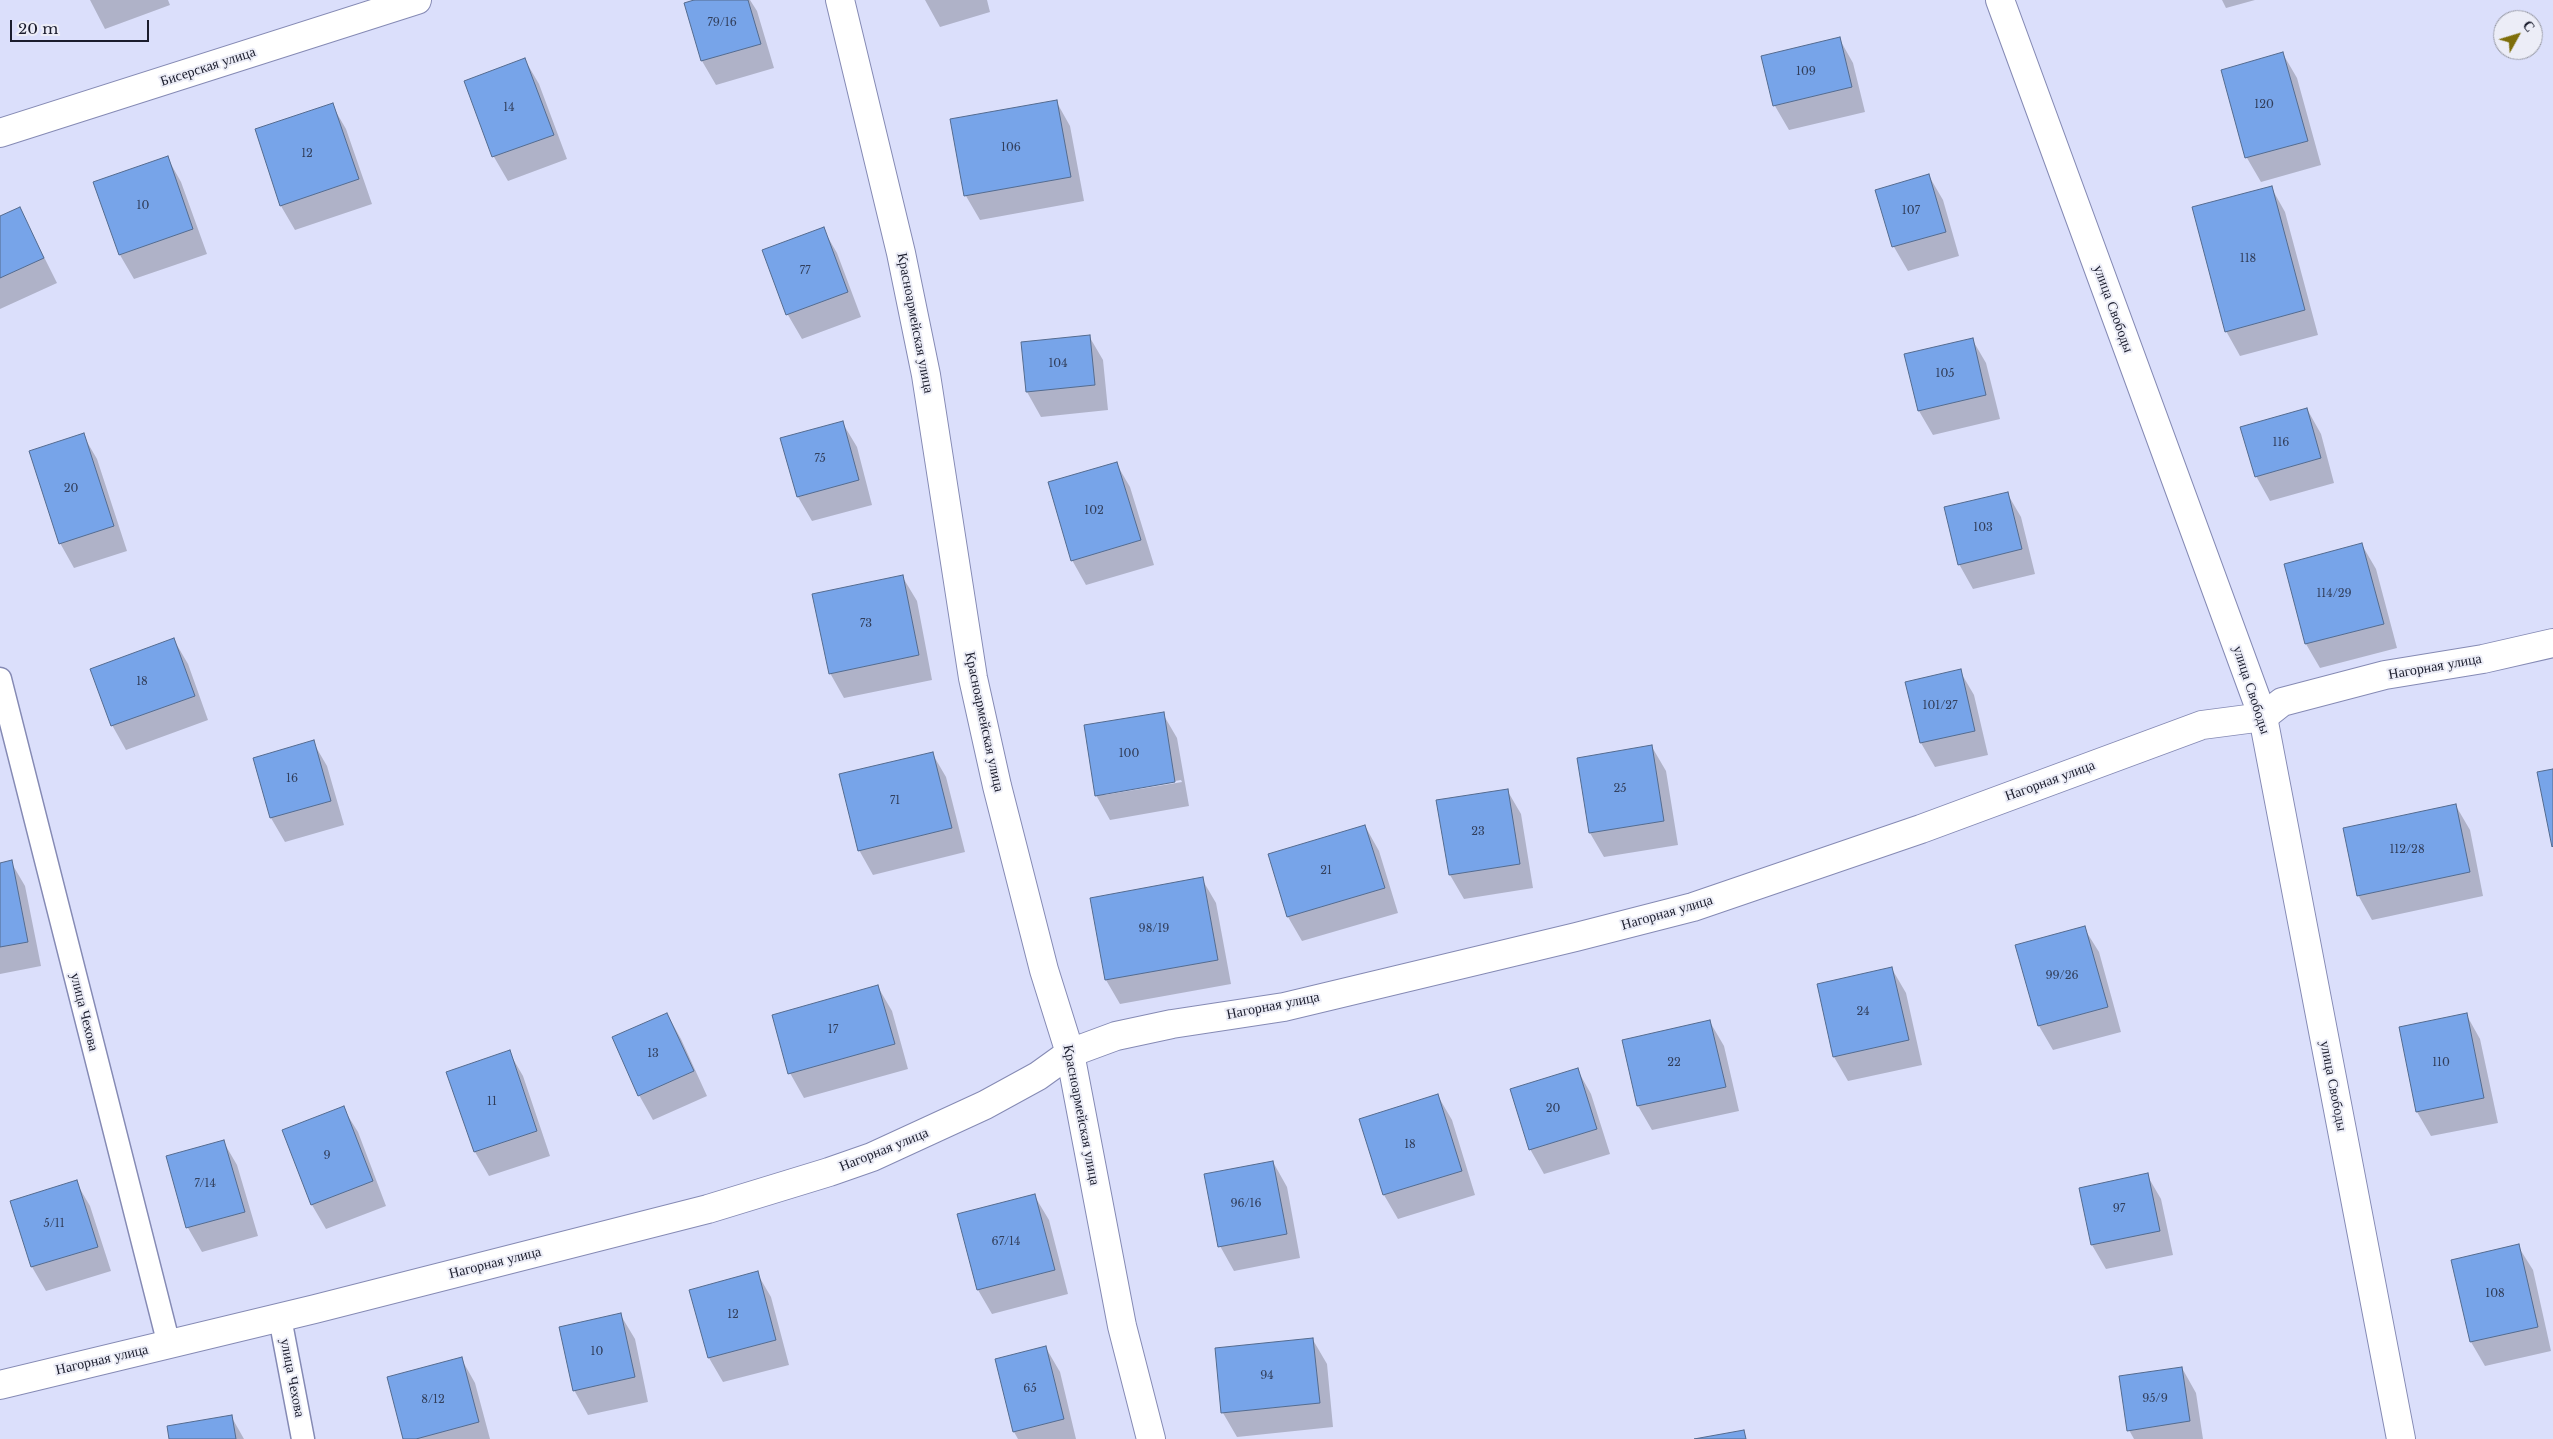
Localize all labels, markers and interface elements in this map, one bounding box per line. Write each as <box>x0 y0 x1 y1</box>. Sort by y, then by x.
scale bar <box>12 10 151 42</box>
north arrow <box>2493 10 2543 60</box>
house number: 79/16 <box>707 16 737 30</box>
text: С <box>2519 17 2539 36</box>
text: 20 m <box>18 19 58 38</box>
street label: Бисерская улица <box>158 44 258 90</box>
house number: 109 <box>1796 65 1816 79</box>
house number: 120 <box>2254 98 2274 112</box>
house number: 14 <box>503 101 515 115</box>
house number: 106 <box>1001 141 1021 155</box>
house number: 12 <box>301 147 313 161</box>
house number: 10 <box>137 199 149 213</box>
house number: 107 <box>1902 204 1920 218</box>
street label: Красноармейская улица <box>893 251 937 395</box>
house number: 118 <box>2240 252 2256 266</box>
street label: улица Свободы <box>2089 263 2137 355</box>
house number: 77 <box>799 264 811 278</box>
house number: 104 <box>1048 357 1068 371</box>
house number: 105 <box>1935 367 1955 381</box>
house number: 116 <box>2273 436 2289 450</box>
house number: 75 <box>814 452 826 466</box>
house number: 20 <box>64 482 78 496</box>
house number: 102 <box>1084 504 1104 518</box>
house number: 103 <box>1973 521 1993 535</box>
house number: 114/29 <box>2316 587 2352 601</box>
house number: 73 <box>860 617 872 631</box>
street label: улица Свободы <box>2229 644 2273 736</box>
street label: Красноармейская улица <box>961 650 1007 794</box>
street label: Нагорная улица <box>2387 651 2483 683</box>
house number: 18 <box>136 675 148 689</box>
house number: 101/27 <box>1922 699 1958 713</box>
house number: 100 <box>1119 747 1139 761</box>
street label: Нагорная улица <box>2003 757 2097 805</box>
house number: 16 <box>286 772 298 786</box>
house number: 25 <box>1613 782 1627 796</box>
house number: 71 <box>890 794 900 808</box>
house number: 23 <box>1471 825 1485 839</box>
house number: 112/28 <box>2389 843 2425 857</box>
house number: 21 <box>1320 864 1332 878</box>
street label: Нагорная улица <box>1619 892 1715 934</box>
house number: 98/19 <box>1139 922 1169 936</box>
house number: 99/26 <box>2045 969 2079 983</box>
street label: улица Чехова <box>66 971 102 1053</box>
street label: Нагорная улица <box>1225 989 1321 1023</box>
house number: 24 <box>1856 1005 1870 1019</box>
house number: 17 <box>828 1023 838 1037</box>
street label: улица Свободы <box>2316 1039 2350 1133</box>
street label: Красноармейская улица <box>1059 1043 1103 1187</box>
house number: 13 <box>647 1047 659 1061</box>
house number: 22 <box>1667 1056 1681 1070</box>
house number: 110 <box>2432 1056 2450 1070</box>
house number: 11 <box>487 1095 497 1109</box>
house number: 20 <box>1546 1102 1560 1116</box>
street label: Нагорная улица <box>837 1125 931 1175</box>
house number: 18 <box>1404 1138 1416 1152</box>
house number: 9 <box>323 1149 331 1163</box>
house number: 7/14 <box>194 1177 216 1191</box>
house number: 96/16 <box>1230 1197 1262 1211</box>
house number: 97 <box>2113 1202 2125 1216</box>
house number: 5/11 <box>43 1217 65 1231</box>
house number: 67/14 <box>992 1235 1020 1249</box>
street label: Нагорная улица <box>447 1243 543 1283</box>
house number: 108 <box>2485 1287 2505 1301</box>
house number: 12 <box>727 1308 739 1322</box>
street label: улица Чехова <box>276 1337 308 1419</box>
street label: Нагорная улица <box>54 1341 150 1379</box>
house number: 10 <box>591 1345 603 1359</box>
house number: 94 <box>1260 1369 1274 1383</box>
house number: 65 <box>1023 1382 1037 1396</box>
house number: 95/9 <box>2142 1392 2168 1406</box>
house number: 8/12 <box>421 1393 445 1407</box>

